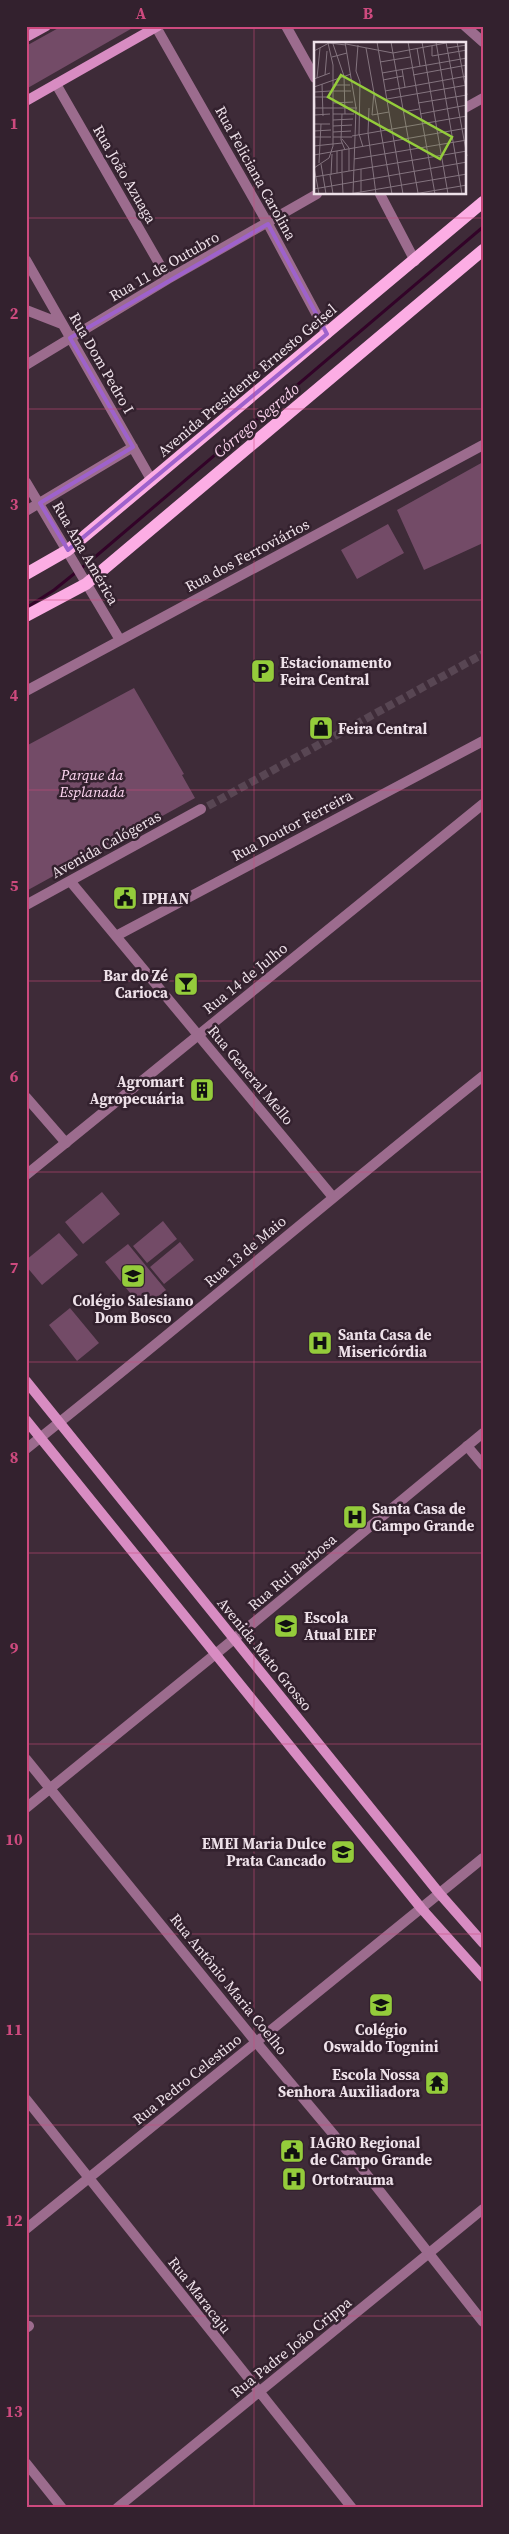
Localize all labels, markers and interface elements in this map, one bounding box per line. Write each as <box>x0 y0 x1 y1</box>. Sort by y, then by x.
text: A <box>136 2 147 24</box>
text: B <box>363 2 374 24</box>
inset map <box>314 42 466 195</box>
street label: Rua Feliciana Carolina <box>210 102 302 244</box>
text: 1 <box>10 112 18 134</box>
street label: Rua João Azuaga <box>88 121 162 227</box>
street label: Rua 11 de Outubro <box>105 226 223 306</box>
street label: Avenida Presidente Ernesto Geisel <box>153 298 341 461</box>
text: 2 <box>10 302 19 324</box>
street label: Rua Dom Pedro I <box>65 309 139 417</box>
water label: Córrego Segredo <box>208 377 304 462</box>
text: 3 <box>10 493 19 515</box>
street label: Rua Ana América <box>48 497 124 609</box>
street label: Rua dos Ferroviários <box>181 513 313 597</box>
place label: Estacionamento Feira Central <box>280 652 392 690</box>
parking icon: Estacionamento Feira Central <box>250 658 276 684</box>
text: 4 <box>10 684 19 706</box>
shop icon: Feira Central <box>308 715 334 741</box>
place label: Feira Central <box>338 718 427 739</box>
park label: Parque da Esplanada <box>58 764 125 802</box>
street label: Rua Doutor Ferreira <box>228 784 356 866</box>
street label: Avenida Calógeras <box>47 805 165 883</box>
text: 5 <box>10 874 19 896</box>
public building icon: IPHAN <box>112 885 138 911</box>
place label: IPHAN <box>142 888 189 909</box>
street label: Rua 14 de Julho <box>198 937 292 1019</box>
place label: Bar do Zé Carioca <box>103 965 169 1003</box>
bar icon: Bar do Zé Carioca <box>173 971 199 997</box>
street label: Rua General Mello <box>203 1021 299 1129</box>
text: 6 <box>10 1065 19 1087</box>
place label: Agromart Agropecuária <box>89 1071 185 1109</box>
building icon: Agromart Agropecuária <box>189 1077 215 1103</box>
street label: Rua 13 de Maio <box>199 1210 291 1292</box>
text: 7 <box>10 1256 19 1278</box>
school or university icon: Colégio Salesiano Dom Bosco <box>120 1263 146 1289</box>
place label: Colégio Salesiano Dom Bosco <box>73 1290 194 1328</box>
place label: Santa Casa de Misericórdia <box>338 1324 432 1362</box>
hospital icon: Santa Casa de Misericórdia <box>307 1330 333 1356</box>
text: 8 <box>10 1446 18 1468</box>
place label: Santa Casa de Campo Grande <box>372 1498 474 1536</box>
hospital icon: Santa Casa de Campo Grande <box>342 1504 368 1530</box>
street label: Rua Rui Barbosa <box>243 1528 341 1615</box>
street label: Avenida Mato Grosso <box>213 1593 317 1715</box>
place label: Escola Atual EIEF <box>304 1607 377 1645</box>
school or university icon: Escola Atual EIEF <box>273 1613 299 1639</box>
text: 9 <box>10 1637 19 1659</box>
text: 10 <box>5 1828 23 1850</box>
place label: EMEI Maria Dulce Prata Cancado <box>202 1833 327 1871</box>
school or university icon: EMEI Maria Dulce Prata Cancado <box>330 1839 356 1865</box>
street label: Rua Antônio Maria Coelho <box>165 1909 293 2059</box>
school or university icon: Colégio Oswaldo Tognini <box>368 1992 394 2018</box>
text: 11 <box>5 2018 23 2040</box>
place label: Colégio Oswaldo Tognini <box>324 2019 439 2057</box>
street label: Rua Pedro Celestino <box>128 2029 246 2129</box>
place label: Escola Nossa Senhora Auxiliadora <box>278 2064 421 2102</box>
temple icon: Escola Nossa Senhora Auxiliadora <box>424 2070 450 2096</box>
place label: IAGRO Regional de Campo Grande <box>310 2132 432 2170</box>
public building icon: IAGRO Regional de Campo Grande <box>279 2138 305 2164</box>
hospital icon: Ortotrauma <box>281 2166 307 2192</box>
place label: Ortotrauma <box>312 2169 395 2190</box>
text: 12 <box>5 2209 23 2231</box>
street label: Rua Maracaju <box>163 2252 237 2338</box>
street label: Rua Padre João Crippa <box>226 2291 356 2402</box>
text: 13 <box>5 2400 23 2422</box>

